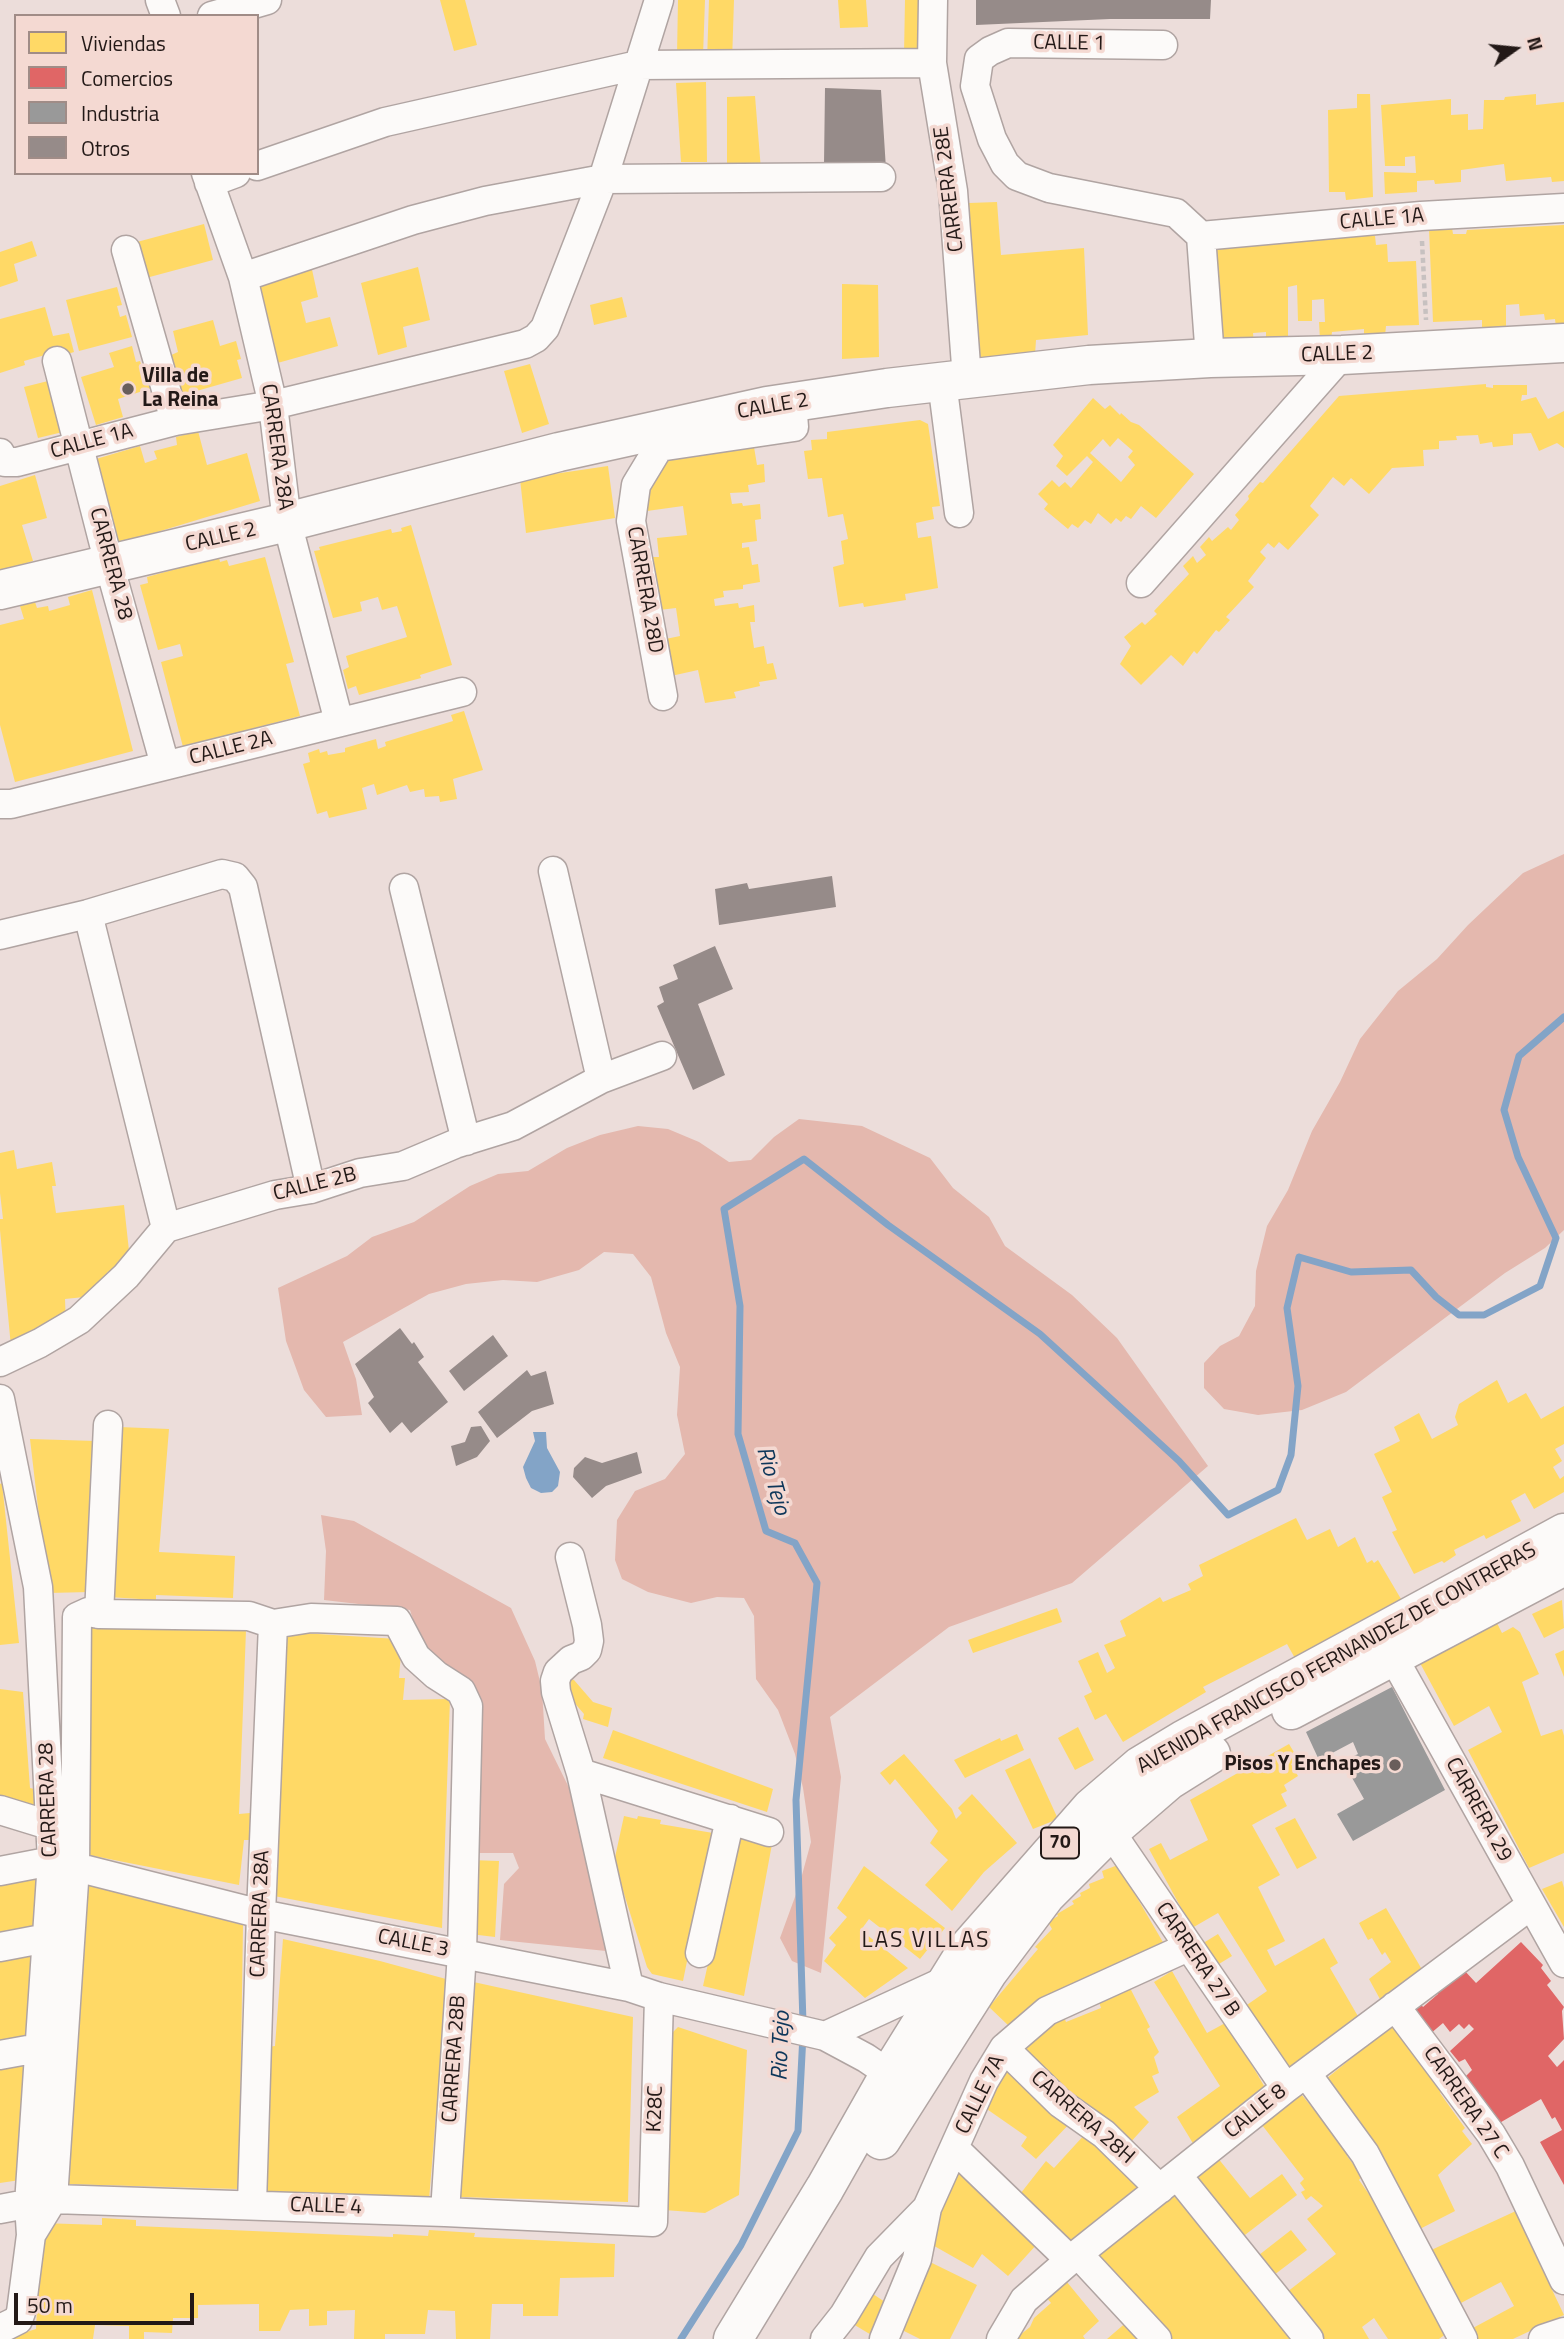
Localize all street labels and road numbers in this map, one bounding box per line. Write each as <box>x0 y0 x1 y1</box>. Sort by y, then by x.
street label: CALLE 1 <box>1033 31 1105 57</box>
street label: CARRERA 28E <box>930 125 970 253</box>
street label: CALLE 1A <box>1339 204 1425 236</box>
street label: CALLE 2 <box>1301 341 1373 369</box>
street label: CARRERA 28A <box>255 382 297 512</box>
street label: CALLE 2 <box>735 388 811 426</box>
street label: CALLE 1A <box>48 419 136 465</box>
street label: CARRERA 28 <box>83 505 137 623</box>
street label: CALLE 2 <box>183 518 259 558</box>
street label: CARRERA 28D <box>620 525 668 655</box>
street label: CALLE 2A <box>187 727 275 771</box>
street label: CALLE 2B <box>271 1162 359 1208</box>
street label: AVENIDA FRANCISCO FERNANDEZ DE CONTRERAS <box>1133 1538 1541 1780</box>
street label: CARRERA 28 <box>34 1742 64 1858</box>
street label: CARRERA 29 <box>1439 1754 1517 1866</box>
road number: 70 <box>1041 1828 1079 1858</box>
street label: CARRERA 28A <box>246 1850 276 1978</box>
street label: CARRERA 27 B <box>1150 1898 1244 2022</box>
street label: CALLE 3 <box>375 1925 451 1963</box>
street label: CARRERA 28B <box>438 1994 472 2124</box>
street label: CARRERA 27 C <box>1417 2042 1513 2164</box>
street label: CALLE 7A <box>951 2051 1011 2139</box>
street label: CARRERA 28H <box>1025 2066 1139 2170</box>
street label: CALLE 8 <box>1220 2080 1292 2144</box>
street label: K28C <box>643 2085 669 2133</box>
street label: CALLE 4 <box>290 2193 362 2221</box>

